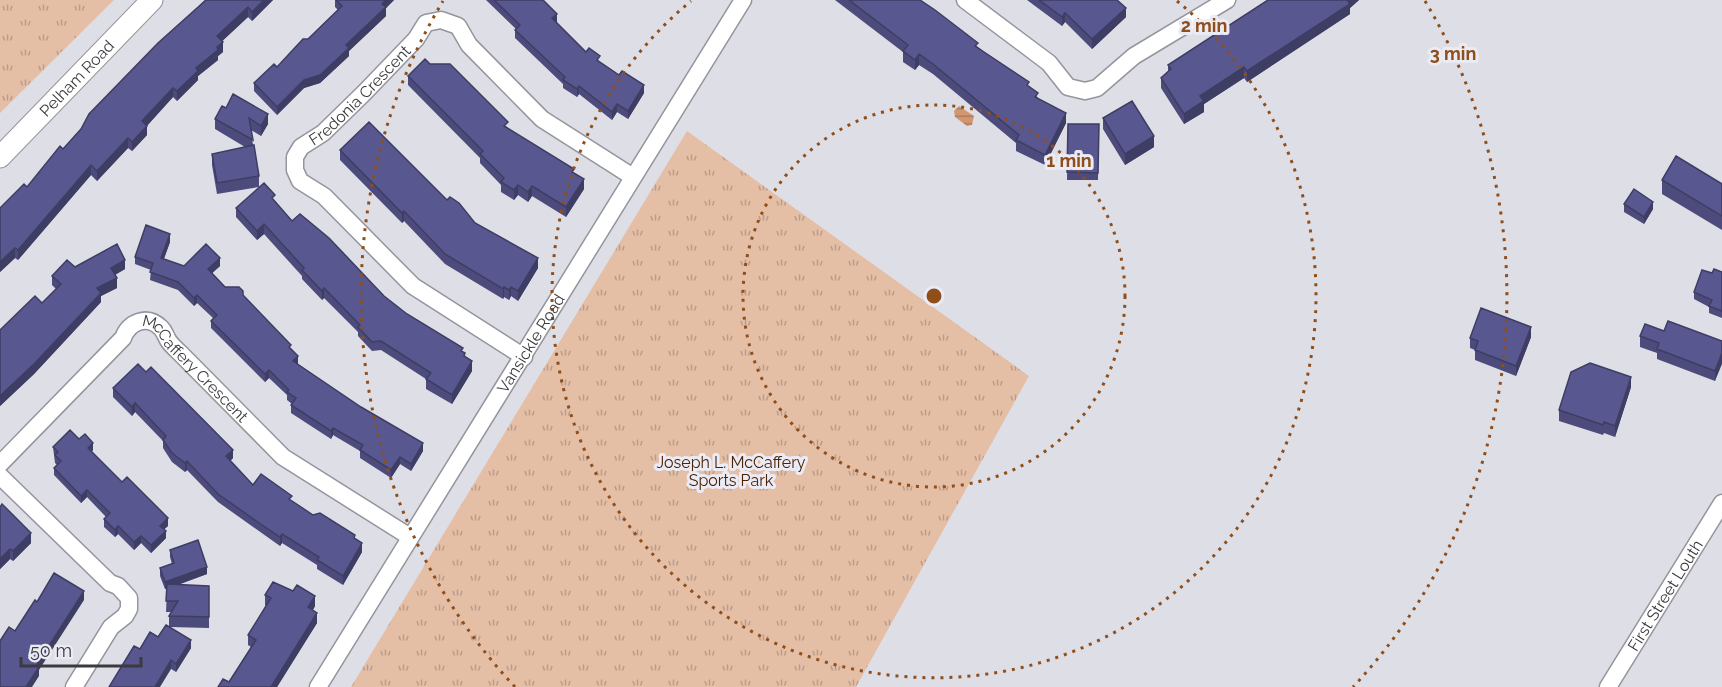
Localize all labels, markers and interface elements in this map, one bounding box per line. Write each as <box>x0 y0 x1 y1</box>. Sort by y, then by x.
text: 2 min <box>1181 15 1227 36</box>
street label: Pelham Road <box>36 36 118 120</box>
street label: Fredonia Crescent <box>306 41 415 149</box>
text: 3 min <box>1430 43 1476 64</box>
text: 1 min <box>1046 150 1092 171</box>
centre of rings <box>924 286 944 306</box>
street label: Vansickle Road <box>493 291 569 397</box>
street label: McCaffery Crescent <box>141 311 252 427</box>
park label: Joseph L. McCaffery Sports Park <box>657 453 806 490</box>
street label: First Street Louth <box>1624 536 1707 655</box>
scale bar <box>21 630 141 668</box>
text: 50 m <box>30 640 72 661</box>

